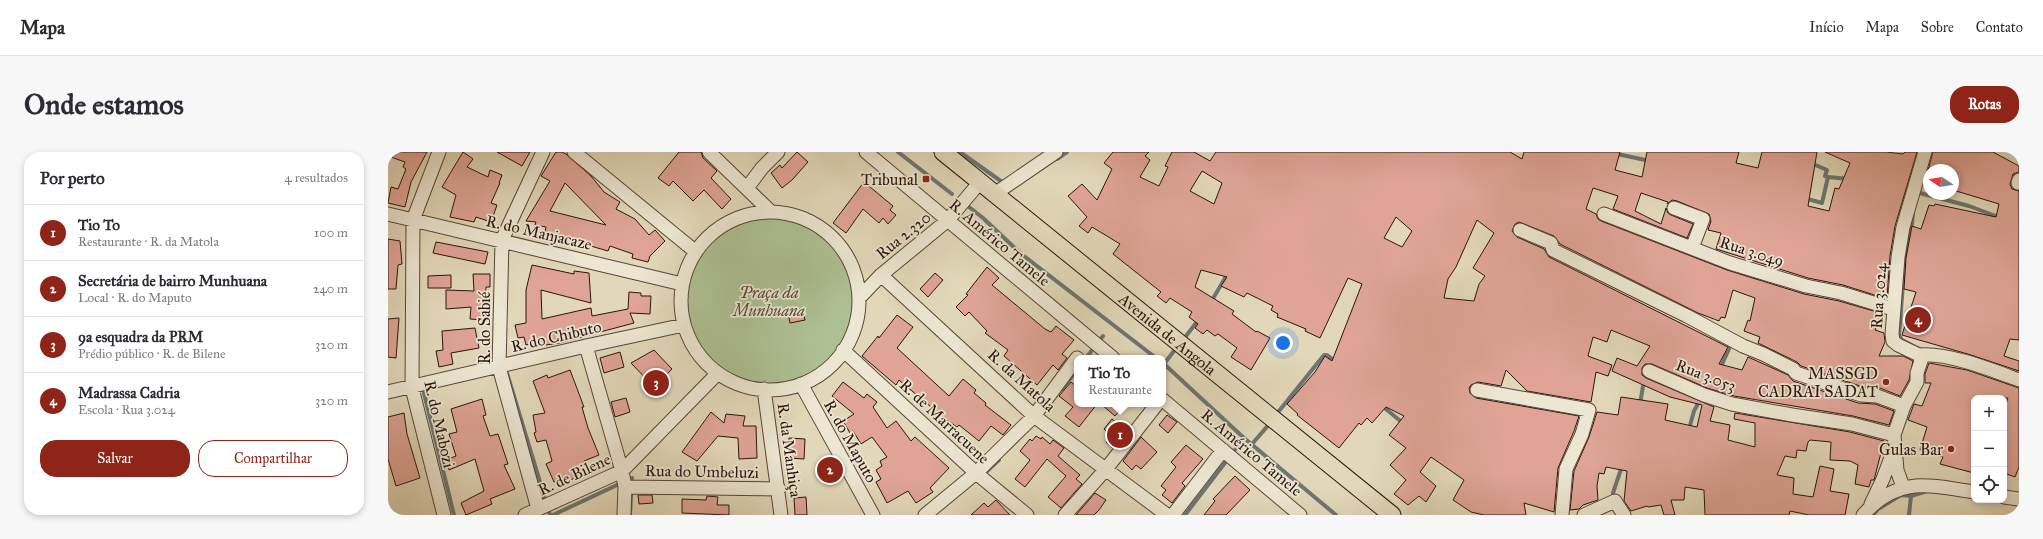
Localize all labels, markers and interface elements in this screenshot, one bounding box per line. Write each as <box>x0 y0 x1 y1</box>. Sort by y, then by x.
text: Mapa <box>20 16 65 39</box>
text: Início <box>1809 19 1844 36</box>
text: Mapa <box>1866 19 1899 36</box>
text: Sobre <box>1921 19 1954 36</box>
text: Contato <box>1976 19 2023 36</box>
button: Rotas <box>1950 86 2019 123</box>
text: Onde estamos <box>24 87 184 122</box>
north arrow <box>1923 164 1959 200</box>
text: Por perto <box>40 168 105 189</box>
text: 4 resultados <box>285 170 348 186</box>
place label: Tribunal <box>861 170 919 189</box>
marker: Tribunal <box>921 174 931 184</box>
street label: R. Américo Tamele <box>945 195 1054 290</box>
street label: Rua 2.320 <box>872 208 935 263</box>
street label: R. do Manjacaze <box>484 211 594 254</box>
text: Tio To <box>78 216 120 234</box>
text: 1 <box>50 225 56 241</box>
text: 100 m <box>314 225 348 241</box>
street label: Rua 3.049 <box>1717 232 1786 271</box>
text: Restaurante · R. da Matola <box>78 234 219 250</box>
street label: Rua 3.024 <box>1867 262 1890 329</box>
text: Secretária de bairro Munhuana <box>78 272 267 290</box>
text: 2 <box>50 281 56 297</box>
text: 240 m <box>313 281 348 297</box>
park label: Praça da Munhuana <box>731 283 805 320</box>
street label: Avenida de Angola <box>1114 288 1220 379</box>
text: Local · R. do Maputo <box>78 290 192 306</box>
street label: R. do Sabié <box>475 291 494 364</box>
pin: 4 <box>1905 305 1931 335</box>
street label: R. do Chibuto <box>509 317 603 356</box>
text: 9a esquadra da PRM <box>78 328 203 346</box>
your location <box>1273 333 1293 353</box>
text: 3 <box>50 337 56 353</box>
text: 320 m <box>315 337 348 353</box>
street label: R. da Matola <box>984 345 1060 416</box>
text: Prédio público · R. de Bilene <box>78 346 225 362</box>
popup <box>1074 355 1166 407</box>
street label: Rua 3.053 <box>1673 355 1739 396</box>
text: Tio To <box>1088 364 1130 382</box>
place label: MASSGD CADRAI SADAT <box>1758 364 1878 401</box>
pin: 3 <box>643 368 669 398</box>
street label: R. de Marracuene <box>896 375 994 468</box>
marker: MASSGD CADRAI SADAT <box>1881 377 1891 387</box>
street label: R. do Mabozi <box>420 379 459 470</box>
text: Restaurante <box>1088 382 1152 398</box>
text: Madrassa Cadria <box>78 384 180 402</box>
text: 4 <box>49 393 57 409</box>
text: 320 m <box>315 393 348 409</box>
map controls <box>1971 395 2007 503</box>
button: + <box>1971 395 2007 431</box>
street label: R. do Maputo <box>820 397 881 486</box>
text: Escola · Rua 3.024 <box>78 402 175 418</box>
street label: R. da Manhiça <box>773 402 806 499</box>
street label: R. Américo Tamele <box>1197 405 1306 500</box>
pin: 1 <box>1107 420 1133 450</box>
button: − <box>1971 431 2007 467</box>
button: Salvar <box>40 440 190 477</box>
button: Compartilhar <box>198 440 348 477</box>
place label: Gulas Bar <box>1879 440 1943 459</box>
marker: Gulas Bar <box>1946 444 1956 454</box>
street label: R. de Bilene <box>535 449 614 499</box>
pin: 2 <box>817 455 843 485</box>
street label: Rua do Umbeluzi <box>645 461 760 482</box>
button: locate <box>1971 467 2007 503</box>

